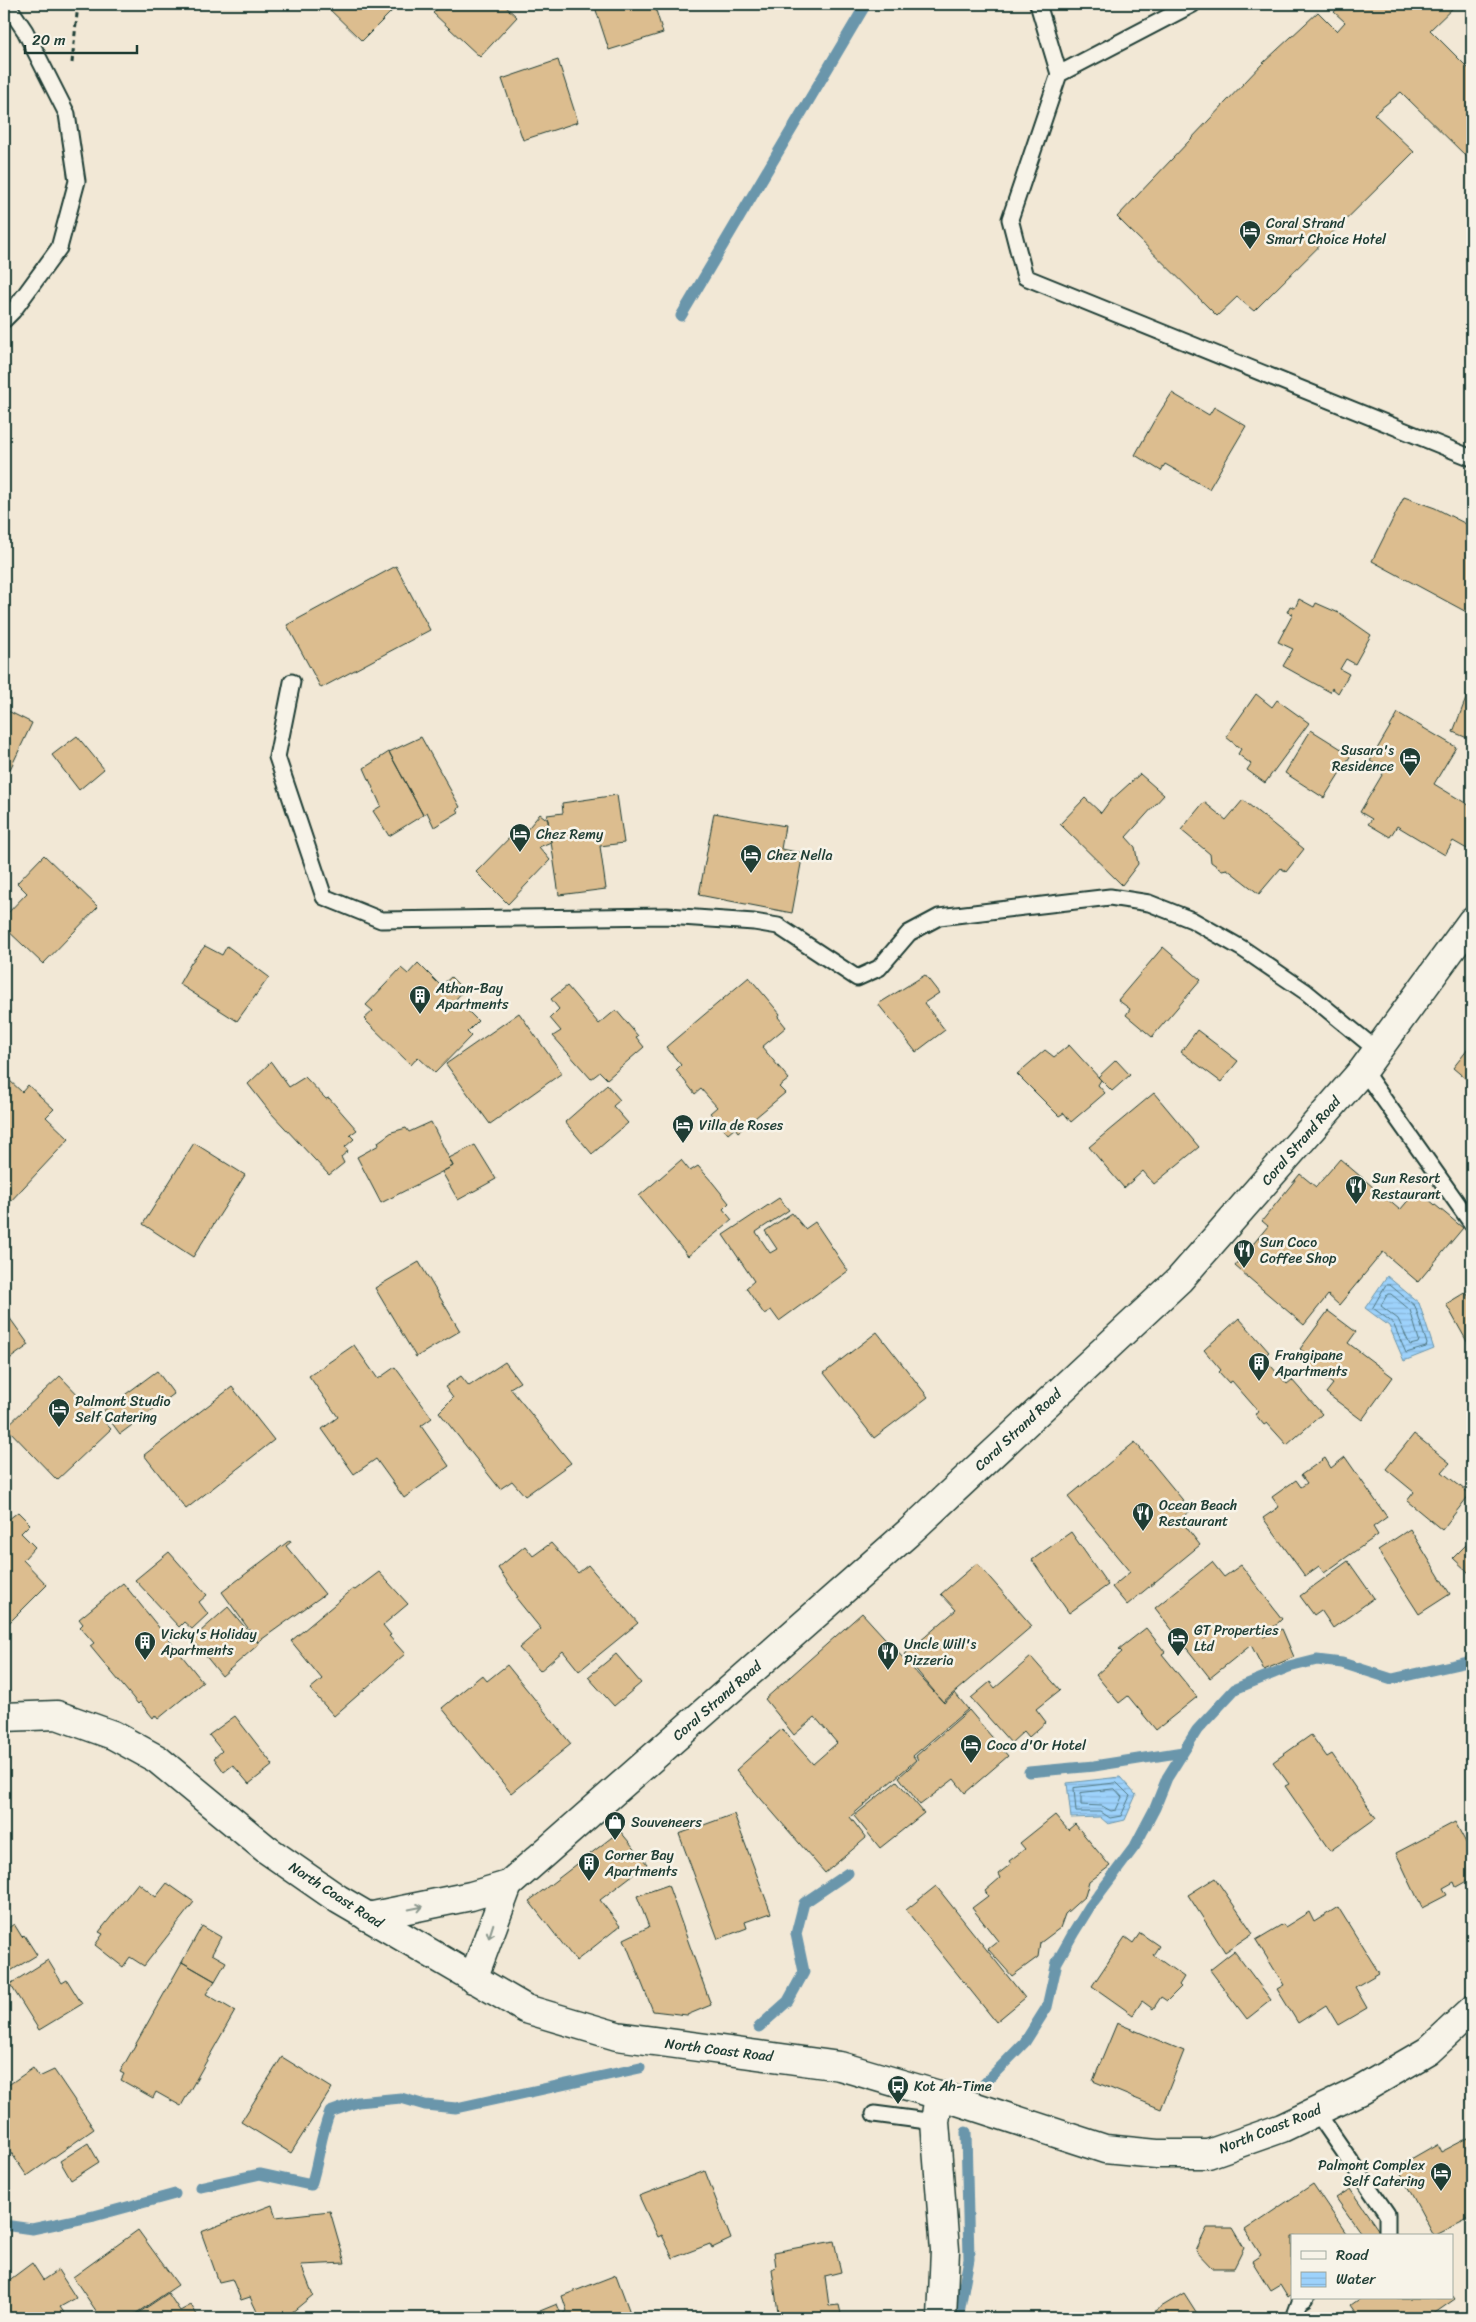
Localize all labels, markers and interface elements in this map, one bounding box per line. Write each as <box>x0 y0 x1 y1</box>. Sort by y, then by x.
scale bar <box>25 22 138 54</box>
text: 20 m <box>32 27 66 53</box>
place label: Coral Strand Smart Choice Hotel <box>1266 211 1387 252</box>
hotel icon: Coral Strand Smart Choice Hotel <box>1238 219 1262 250</box>
place label: Susara's Residence <box>1332 738 1394 779</box>
hotel icon: Susara's Residence <box>1398 746 1422 777</box>
hotel icon: Chez Remy <box>508 822 532 853</box>
place label: Chez Remy <box>536 822 604 847</box>
hotel icon: Chez Nella <box>739 843 763 874</box>
place label: Chez Nella <box>767 843 833 868</box>
place label: Athan-Bay Apartments <box>435 976 509 1017</box>
building icon: Athan-Bay Apartments <box>408 984 432 1015</box>
street label: Coral Strand Road <box>1255 1089 1348 1191</box>
hotel icon: Villa de Roses <box>671 1113 695 1144</box>
place label: Villa de Roses <box>699 1113 784 1138</box>
place label: Sun Resort Restaurant <box>1372 1166 1441 1207</box>
restaurant icon: Sun Resort Restaurant <box>1344 1174 1368 1205</box>
place label: Sun Coco Coffee Shop <box>1260 1230 1337 1271</box>
restaurant icon: Sun Coco Coffee Shop <box>1232 1238 1256 1269</box>
place label: Frangipane Apartments <box>1274 1343 1348 1384</box>
building icon: Frangipane Apartments <box>1247 1351 1271 1382</box>
street label: Coral Strand Road <box>969 1382 1069 1477</box>
place label: Palmont Studio Self Catering <box>75 1389 171 1430</box>
hotel icon: Palmont Studio Self Catering <box>47 1397 71 1428</box>
place label: Ocean Beach Restaurant <box>1159 1493 1237 1534</box>
restaurant icon: Ocean Beach Restaurant <box>1131 1501 1155 1532</box>
place label: GT Properties Ltd <box>1194 1618 1279 1659</box>
place label: Vicky's Holiday Apartments <box>160 1622 257 1663</box>
hotel icon: GT Properties Ltd <box>1166 1626 1190 1657</box>
building icon: Vicky's Holiday Apartments <box>133 1630 157 1661</box>
place label: Uncle Will's Pizzeria <box>904 1632 977 1673</box>
restaurant icon: Uncle Will's Pizzeria <box>876 1640 900 1671</box>
street label: Coral Strand Road <box>667 1654 769 1747</box>
hotel icon: Coco d'Or Hotel <box>959 1733 983 1764</box>
place label: Coco d'Or Hotel <box>987 1733 1087 1758</box>
shop icon: Souveneers <box>603 1810 627 1841</box>
place label: Souveneers <box>631 1810 702 1835</box>
place label: Corner Bay Apartments <box>604 1843 678 1884</box>
building icon: Corner Bay Apartments <box>577 1851 601 1882</box>
street label: North Coast Road <box>284 1855 390 1936</box>
one-way arrow <box>407 1902 423 1912</box>
one-way arrow <box>485 1922 495 1938</box>
street label: North Coast Road <box>664 2031 776 2069</box>
bus stop icon: Kot Ah-Time <box>886 2074 910 2105</box>
place label: Kot Ah-Time <box>914 2074 992 2099</box>
street label: North Coast Road <box>1215 2096 1327 2161</box>
place label: Palmont Complex Self Catering <box>1318 2153 1426 2194</box>
hotel icon: Palmont Complex Self Catering <box>1429 2161 1453 2192</box>
legend <box>1291 2234 1454 2300</box>
text: Road <box>1336 2242 1369 2268</box>
text: Water <box>1336 2266 1376 2292</box>

